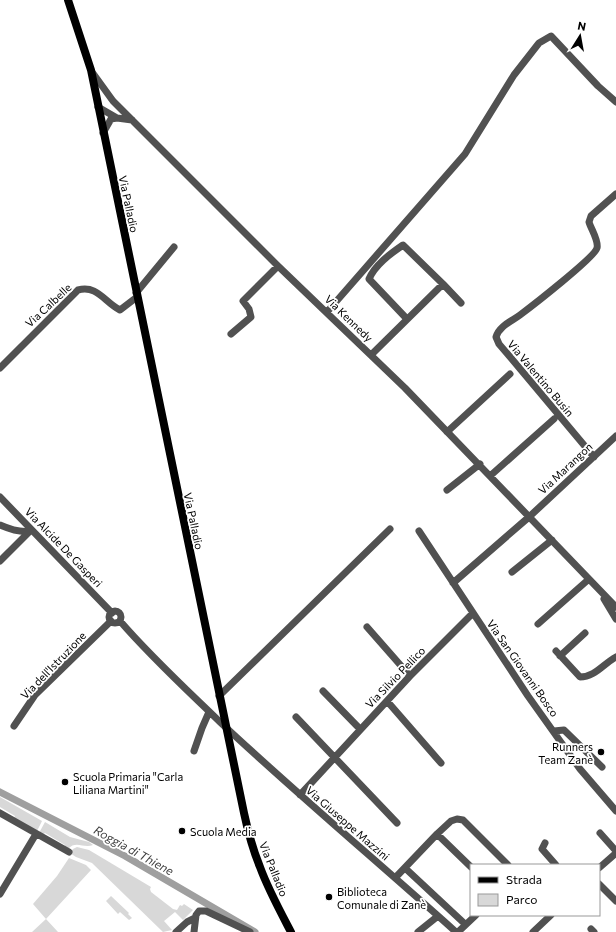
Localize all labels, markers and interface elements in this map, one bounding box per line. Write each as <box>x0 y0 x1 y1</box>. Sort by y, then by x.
north arrow <box>560 16 600 56</box>
text: N <box>577 19 587 33</box>
street label: Via Palladio <box>117 174 141 234</box>
street label: Via Calbelle <box>22 280 74 330</box>
street label: Via Kennedy <box>322 292 376 344</box>
street label: Via Valentino Busin <box>505 337 577 419</box>
street label: Via Marangon <box>535 440 595 496</box>
street label: Via Palladio <box>182 491 206 551</box>
street label: Via Alcide De Gasperi <box>23 505 105 590</box>
street label: Via San Giovanni Bosco <box>485 617 562 719</box>
street label: Via dell'Istruzione <box>18 629 88 701</box>
street label: Via Silvio Pellico <box>362 643 428 710</box>
place label: Runners Team Zanè <box>538 740 593 766</box>
marker: Runners Team Zanè <box>596 747 606 757</box>
place label: Scuola Primaria "Carla Liliana Martini" <box>73 770 183 796</box>
marker: Scuola Primaria "Carla Liliana Martini" <box>60 777 70 787</box>
street label: Via Giuseppe Mazzini <box>304 783 392 863</box>
water label: Roggia di Thiene <box>92 822 177 878</box>
place label: Scuola Media <box>190 825 257 838</box>
marker: Scuola Media <box>177 826 187 836</box>
street label: Via Palladio <box>257 840 291 899</box>
legend <box>470 864 600 916</box>
text: Strada <box>506 872 542 886</box>
place label: Biblioteca Comunale di Zanè <box>337 885 426 911</box>
marker: Biblioteca Comunale di Zanè <box>324 892 334 902</box>
text: Parco <box>506 892 538 906</box>

